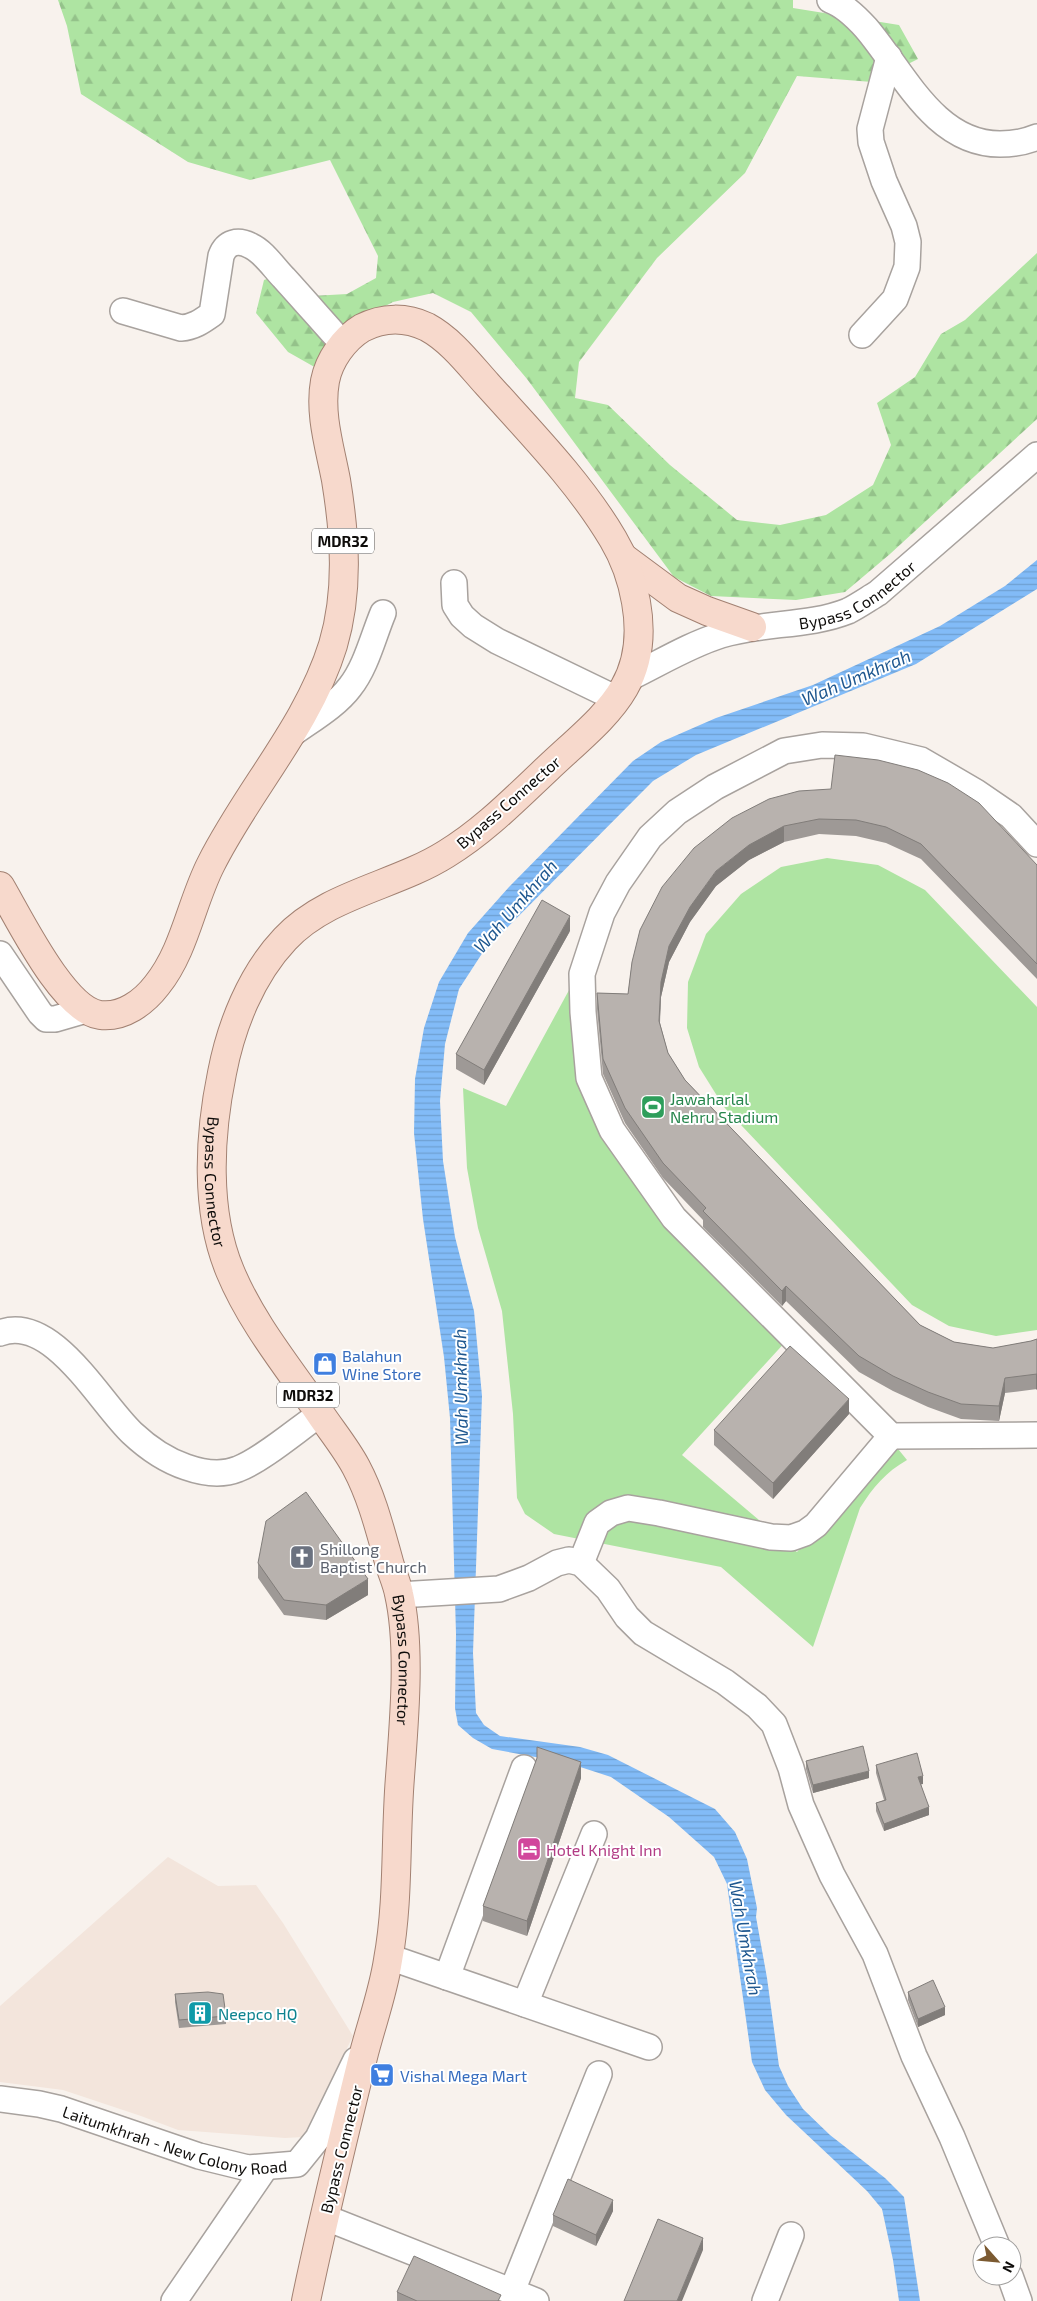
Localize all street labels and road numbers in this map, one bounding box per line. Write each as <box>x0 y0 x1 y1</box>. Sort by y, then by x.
road number: MDR32 <box>312 528 374 554</box>
street label: Bypass Connector <box>798 556 919 632</box>
street label: Bypass Connector <box>452 751 564 852</box>
street label: Bypass Connector <box>202 1116 231 1250</box>
road number: MDR32 <box>277 1382 339 1408</box>
street label: Bypass Connector <box>390 1593 415 1727</box>
street label: Bypass Connector <box>316 2083 366 2215</box>
street label: Laitumkhrah - New Colony Road <box>60 2101 288 2178</box>

